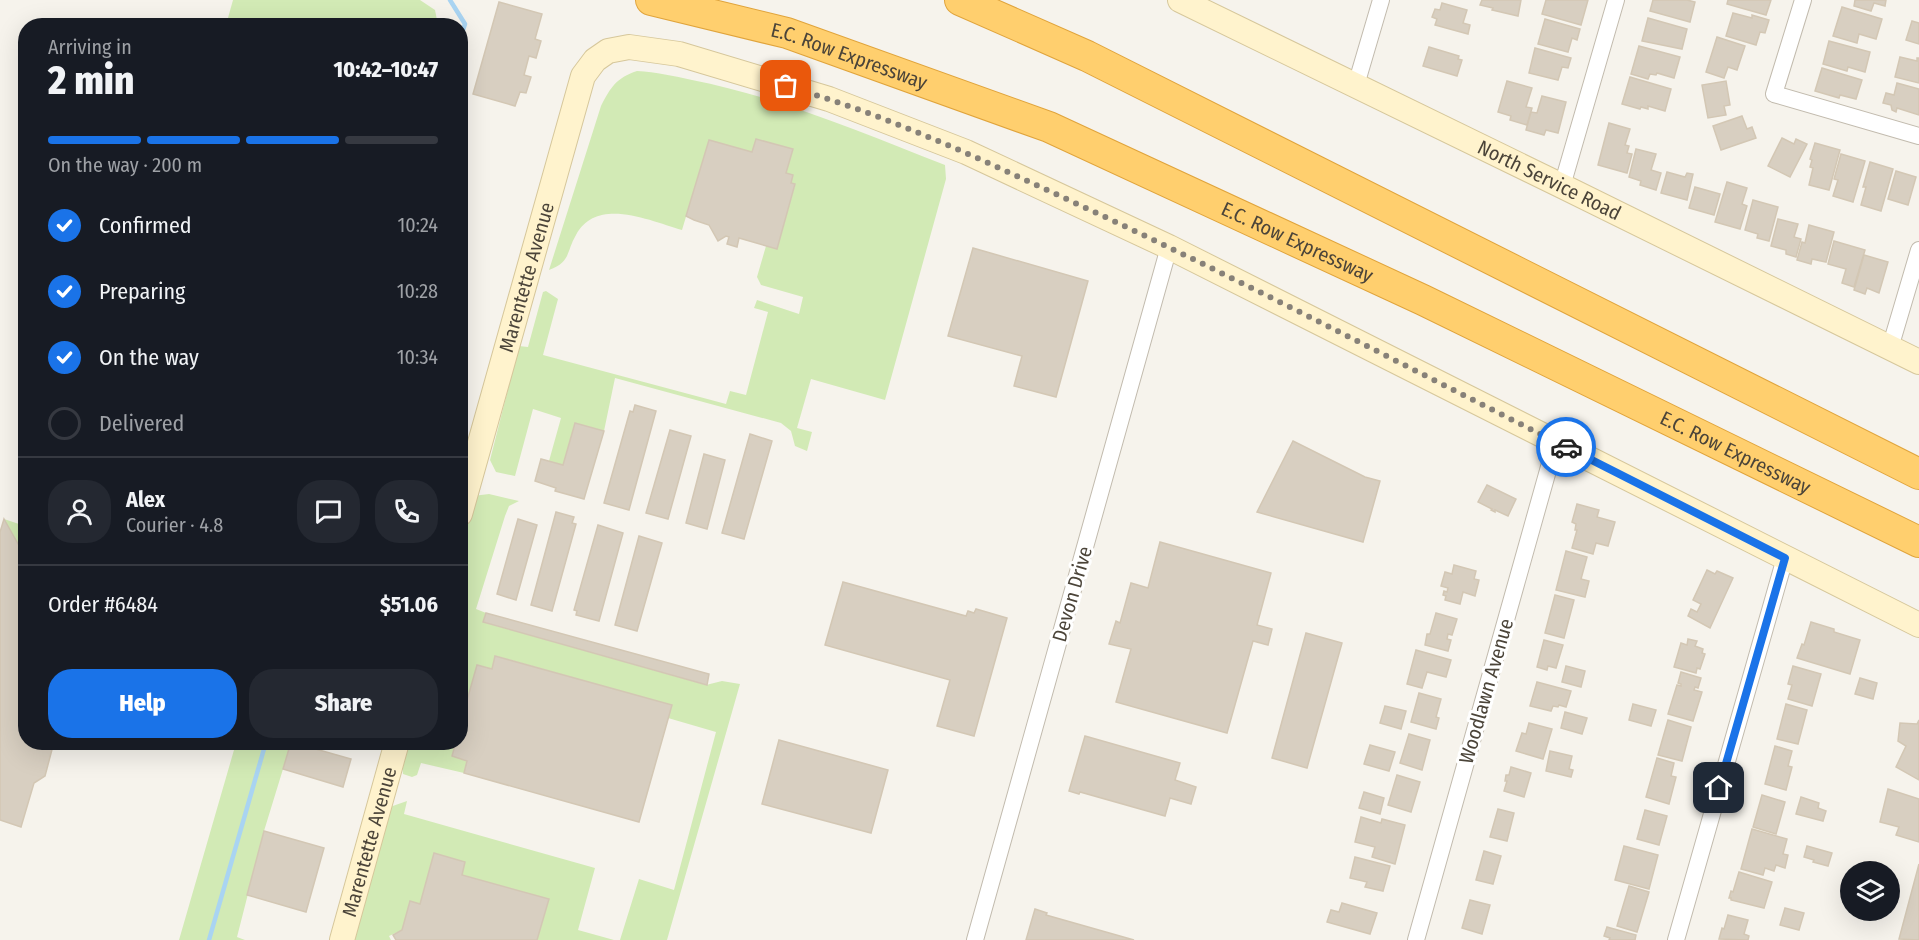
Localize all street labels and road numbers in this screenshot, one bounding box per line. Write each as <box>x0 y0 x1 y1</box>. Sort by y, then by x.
street label: E.C. Row Expressway <box>768 18 931 94</box>
street label: North Service Road <box>1474 135 1625 225</box>
street label: E.C. Row Expressway <box>1218 196 1377 287</box>
street label: Marentette Avenue <box>494 199 559 355</box>
street label: E.C. Row Expressway <box>1656 406 1815 499</box>
street label: Devon Drive <box>1047 543 1097 645</box>
street label: Woodlawn Avenue <box>1454 616 1518 766</box>
street label: Marentette Avenue <box>337 764 402 919</box>

